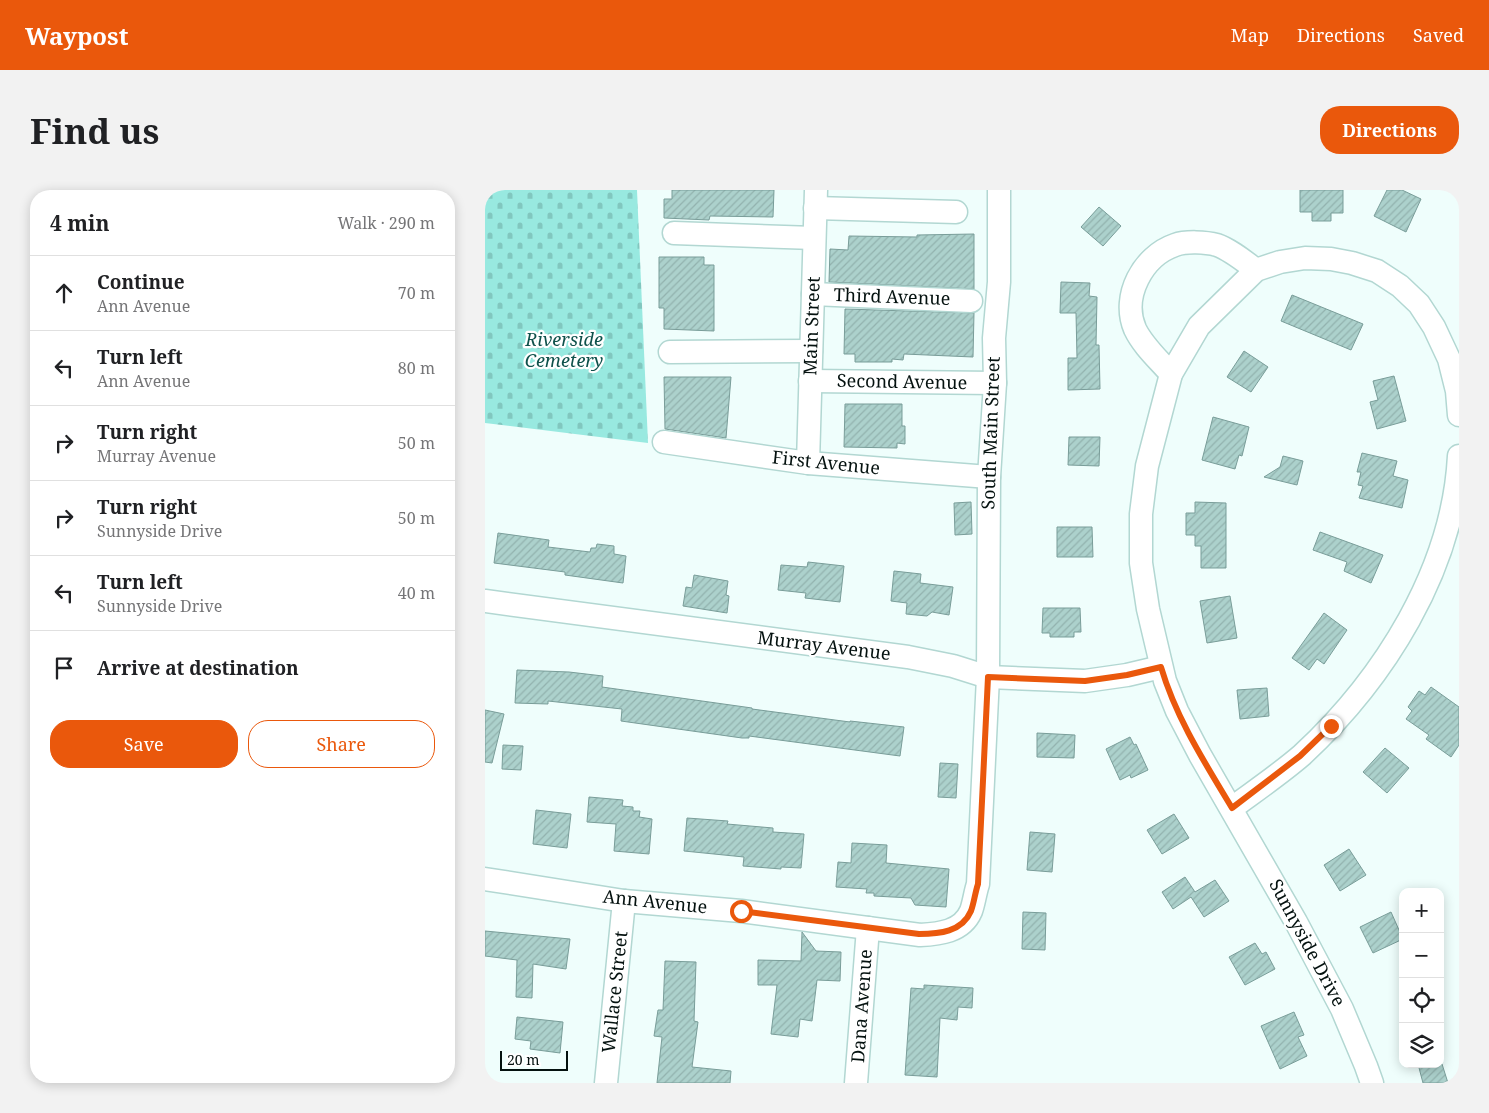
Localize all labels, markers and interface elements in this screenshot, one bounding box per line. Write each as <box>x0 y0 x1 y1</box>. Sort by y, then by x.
text: Waypost <box>25 19 128 52</box>
text: Map <box>1231 23 1269 47</box>
text: Directions <box>1297 23 1385 47</box>
text: Saved <box>1413 23 1464 47</box>
button: Directions <box>1320 106 1459 154</box>
text: Find us <box>30 107 159 154</box>
text: 4 min <box>50 209 109 237</box>
text: Walk · 290 m <box>338 212 435 234</box>
text: Continue <box>97 269 185 295</box>
street label: Main Street <box>797 276 825 376</box>
icon: ahead <box>50 279 78 307</box>
text: 70 m <box>398 282 435 304</box>
street label: Third Avenue <box>833 282 951 310</box>
text: Ann Avenue <box>97 295 190 317</box>
park label: Riverside Cemetery <box>524 327 603 372</box>
text: Turn left <box>97 344 183 370</box>
icon: left <box>50 354 78 382</box>
street label: South Main Street <box>975 356 1005 510</box>
text: 80 m <box>398 357 435 379</box>
street label: Second Avenue <box>837 368 967 394</box>
text: Ann Avenue <box>97 370 190 392</box>
text: Turn right <box>97 419 197 445</box>
icon: right <box>50 429 78 457</box>
text: 50 m <box>398 432 435 454</box>
street label: First Avenue <box>771 444 881 480</box>
text: Murray Avenue <box>97 445 216 467</box>
text: Turn right <box>97 494 197 520</box>
icon: right <box>50 504 78 532</box>
text: 50 m <box>398 507 435 529</box>
text: Sunnyside Drive <box>97 520 222 542</box>
text: Turn left <box>97 569 183 595</box>
icon: left <box>50 579 78 607</box>
text: 40 m <box>398 582 435 604</box>
text: Sunnyside Drive <box>97 595 222 617</box>
street label: Murray Avenue <box>756 625 892 665</box>
icon: arrive <box>50 654 78 682</box>
text: Arrive at destination <box>97 655 299 681</box>
route end <box>1320 715 1343 738</box>
button: Save <box>50 720 238 768</box>
button: Share <box>248 720 435 768</box>
street label: Sunnyside Drive <box>1264 875 1352 1010</box>
street label: Ann Avenue <box>602 884 709 918</box>
map controls <box>1399 888 1444 1068</box>
button: + <box>1399 888 1444 933</box>
route start <box>730 900 753 923</box>
street label: Wallace Street <box>596 930 632 1054</box>
button: − <box>1399 933 1444 978</box>
street label: Dana Avenue <box>845 948 877 1064</box>
button: locate <box>1399 978 1444 1023</box>
button: layers <box>1399 1023 1444 1068</box>
scale bar <box>500 1048 567 1071</box>
text: 20 m <box>507 1050 540 1069</box>

